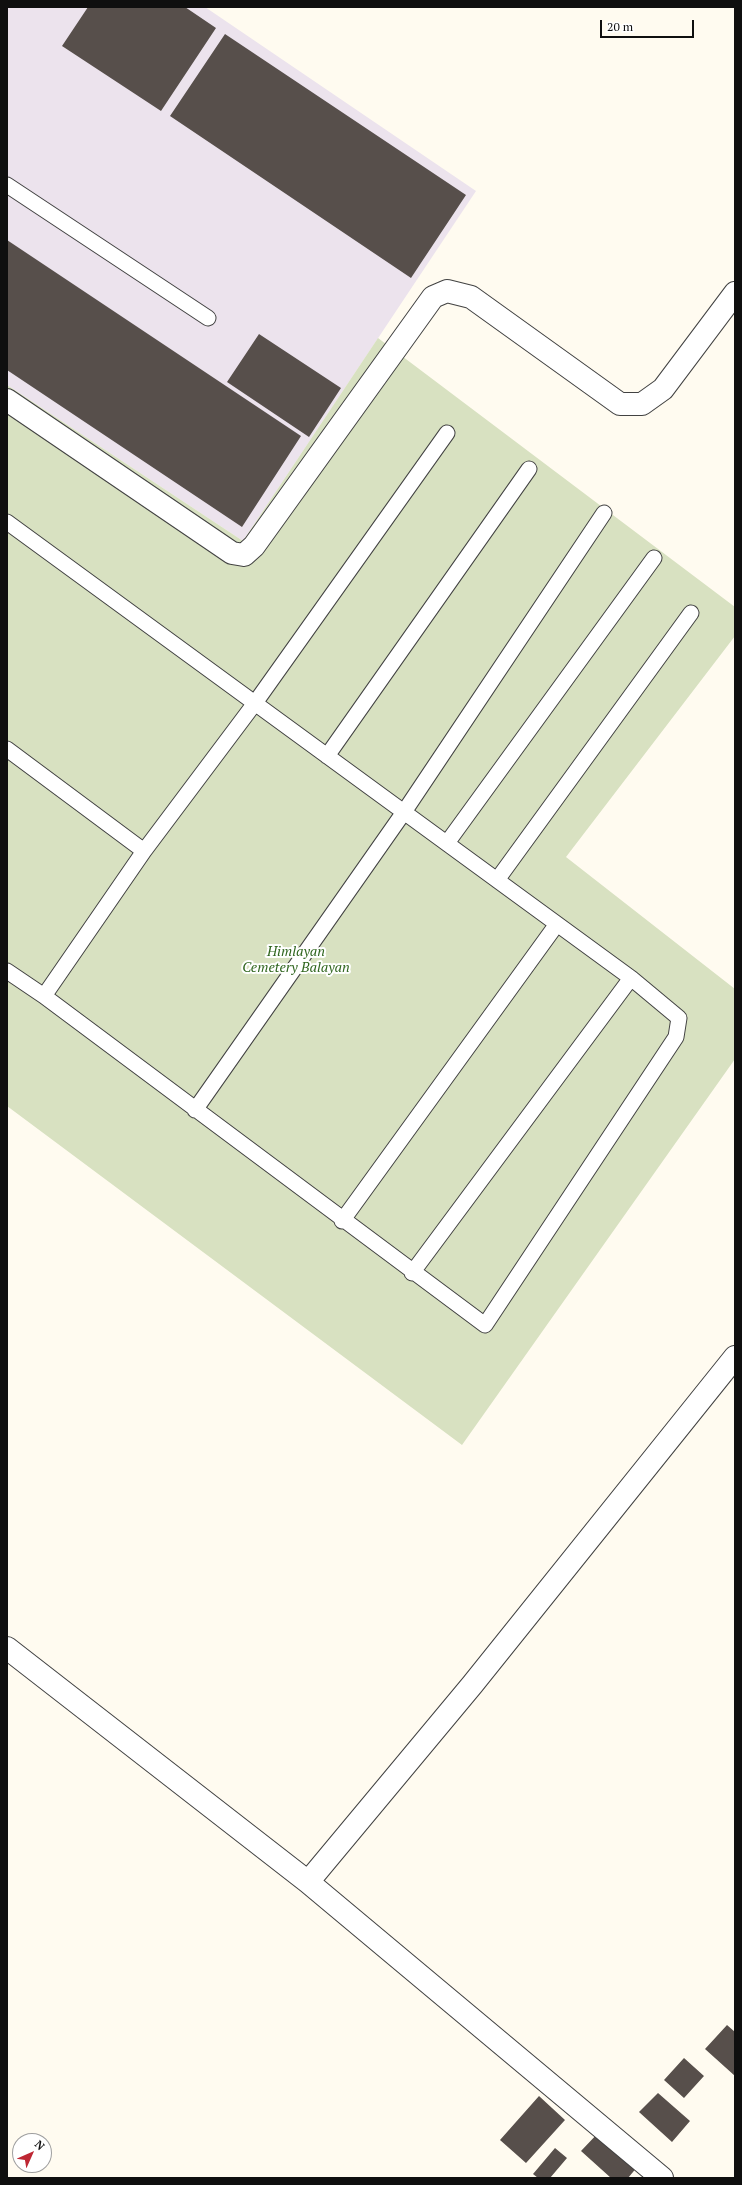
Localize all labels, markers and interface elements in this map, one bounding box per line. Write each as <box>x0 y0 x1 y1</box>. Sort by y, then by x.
scale bar <box>602 12 696 38</box>
text: 20 m <box>607 19 633 34</box>
park label: Himlayan Cemetery Balayan <box>242 944 350 976</box>
north arrow <box>12 2133 52 2173</box>
text: N <box>32 2137 48 2153</box>

